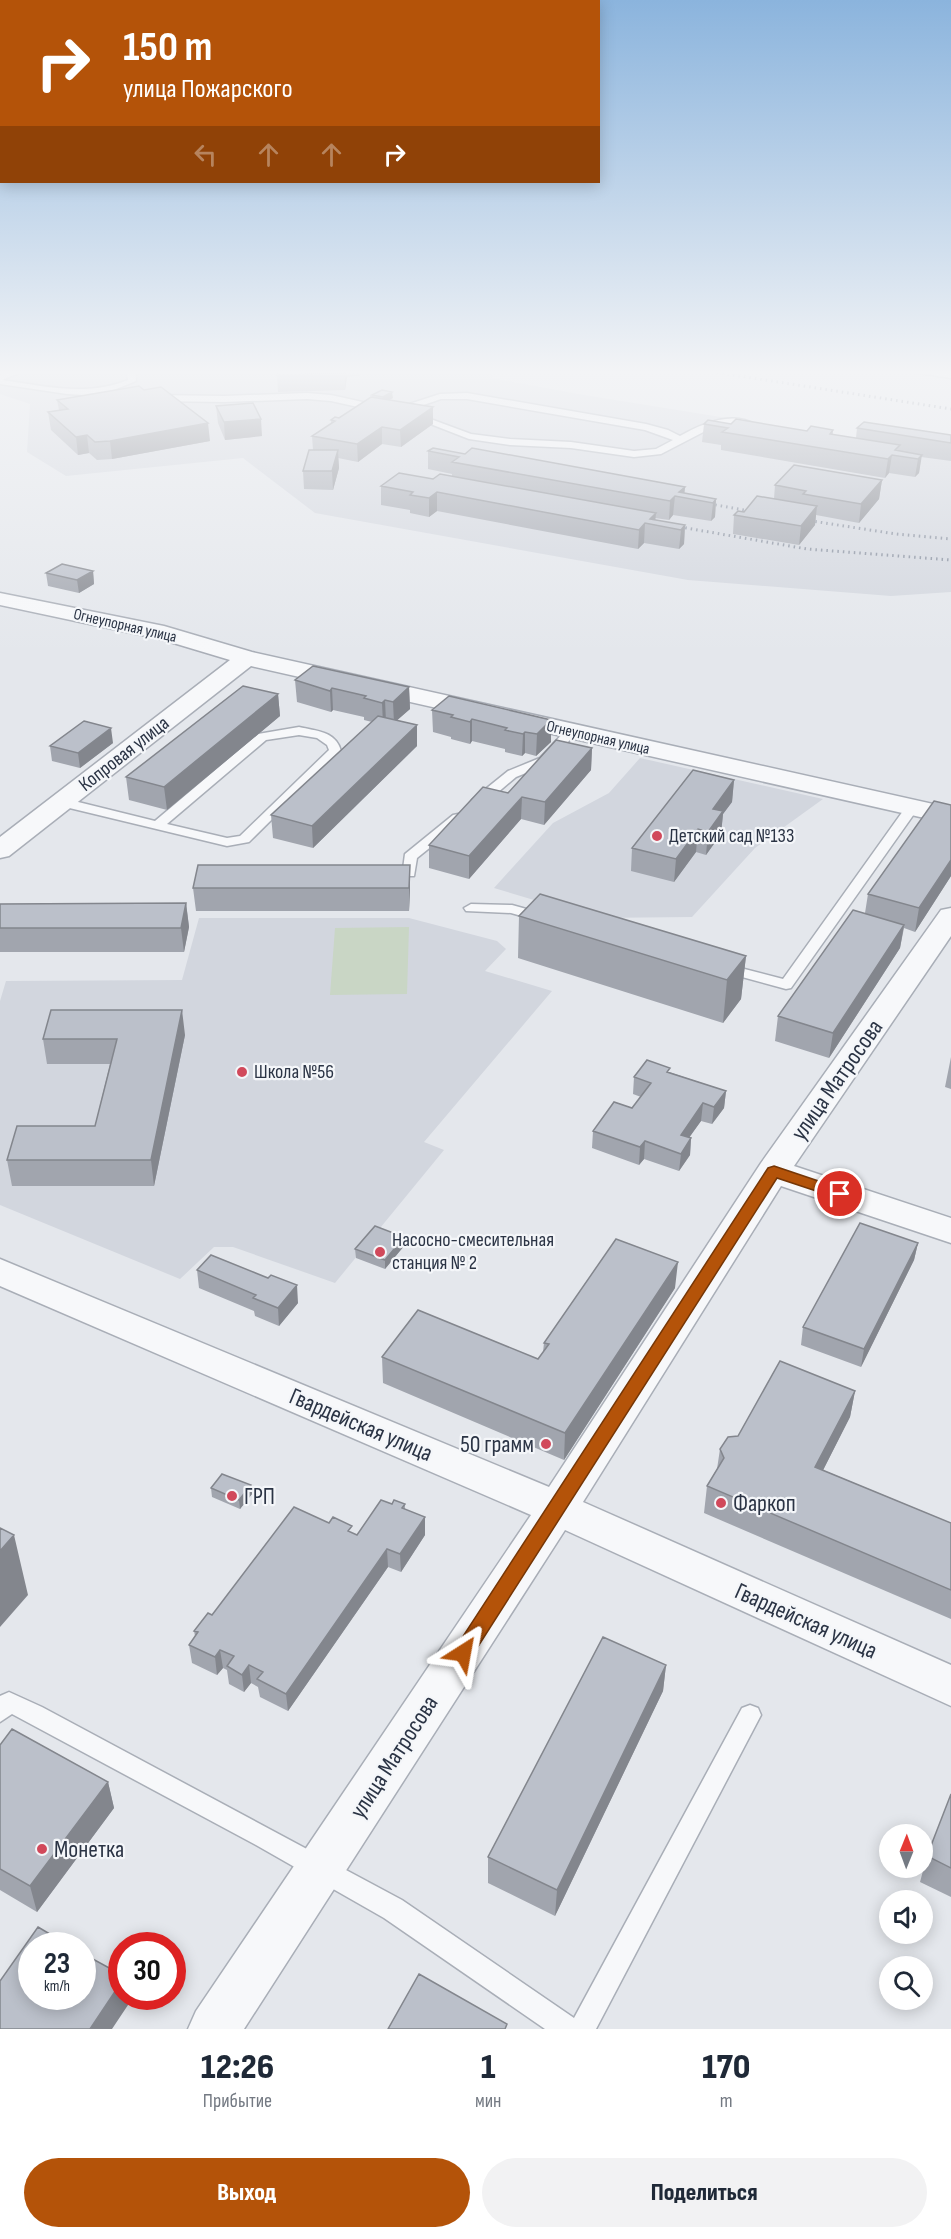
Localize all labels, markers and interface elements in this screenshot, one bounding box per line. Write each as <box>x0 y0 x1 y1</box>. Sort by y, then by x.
text: 150 m <box>123 22 212 73</box>
icon: right <box>24 24 102 102</box>
text: улица Пожарского <box>123 73 293 105</box>
icon: left <box>189 138 222 171</box>
icon: ahead <box>252 138 285 171</box>
icon: ahead <box>315 138 348 171</box>
icon: right <box>378 138 411 171</box>
street label: Огнеупорная улица <box>72 605 178 647</box>
street label: Копровая улица <box>74 711 174 797</box>
street label: Огнеупорная улица <box>545 717 651 759</box>
place label: Детский сад №133 <box>669 824 794 848</box>
marker: Детский сад №133 <box>650 829 664 843</box>
street label: улица Матросова <box>785 1014 889 1146</box>
place label: Школа №56 <box>254 1060 334 1084</box>
marker: Школа №56 <box>235 1065 249 1079</box>
pin <box>814 1168 865 1219</box>
icon: arrive <box>823 1177 856 1210</box>
place label: Насосно-смесительная станция № 2 <box>392 1228 554 1275</box>
marker: Насосно-смесительная станция № 2 <box>373 1245 387 1259</box>
street label: Гвардейская улица <box>285 1382 437 1468</box>
place label: 50 грамм <box>460 1430 534 1459</box>
marker: 50 грамм <box>539 1437 553 1451</box>
place label: ГРП <box>244 1482 275 1511</box>
marker: ГРП <box>225 1489 239 1503</box>
place label: Фаркоп <box>733 1489 796 1518</box>
marker: Фаркоп <box>714 1496 728 1510</box>
street label: Гвардейская улица <box>730 1577 882 1665</box>
position arrow <box>431 1621 495 1685</box>
street label: улица Матросова <box>344 1690 444 1824</box>
north arrow <box>879 1824 933 1878</box>
map controls <box>879 1824 933 2010</box>
place label: Монетка <box>54 1835 124 1864</box>
marker: Монетка <box>35 1842 49 1856</box>
button: sound <box>879 1890 933 1944</box>
speed limit sign: 30 <box>108 1932 186 2010</box>
text: 23 <box>44 1946 70 1982</box>
button: search <box>879 1956 933 2010</box>
text: km/h <box>44 1977 70 1996</box>
text: 12:26 <box>201 2046 274 2089</box>
text: 1 <box>481 2046 496 2089</box>
text: 170 <box>702 2046 750 2089</box>
text: Прибытие <box>203 2089 272 2113</box>
text: мин <box>475 2089 501 2113</box>
text: m <box>720 2089 733 2113</box>
button: Выход <box>24 2158 470 2227</box>
button: Поделиться <box>482 2158 927 2227</box>

